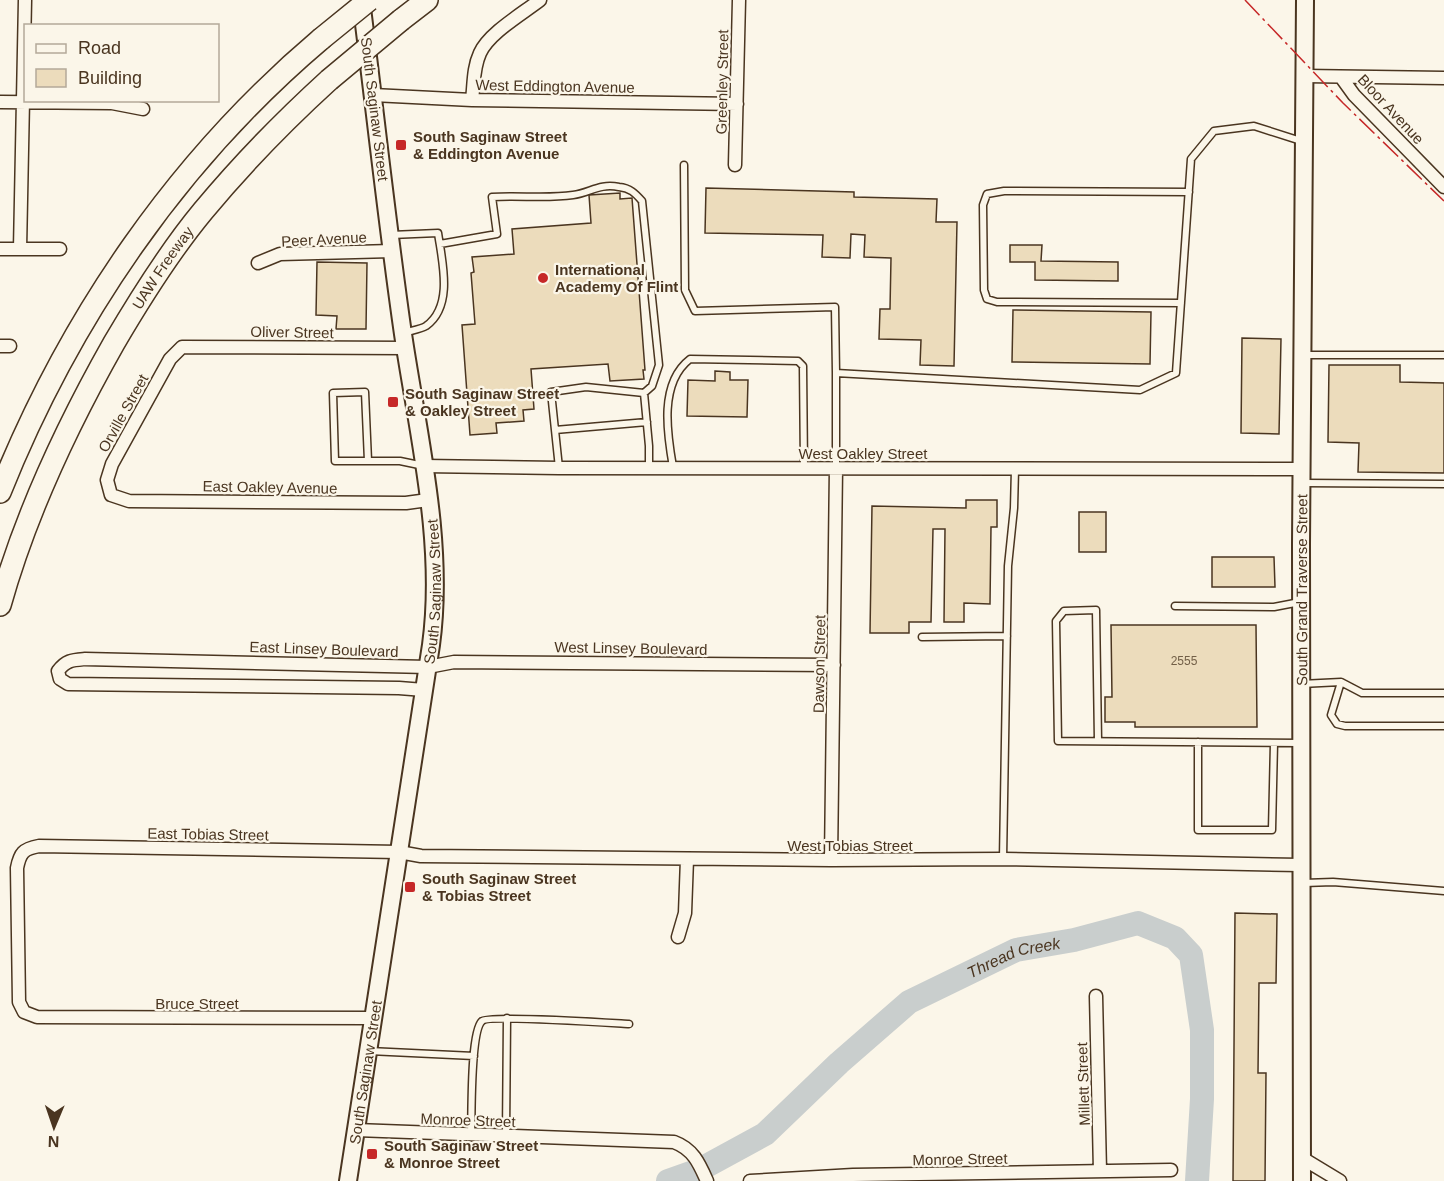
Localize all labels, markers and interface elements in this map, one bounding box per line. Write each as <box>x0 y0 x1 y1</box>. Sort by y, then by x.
legend <box>24 24 219 102</box>
street label: Greenley Street <box>713 29 731 135</box>
street label: South Saginaw Street <box>358 36 392 183</box>
text: Road <box>78 38 121 58</box>
text: Building <box>78 68 142 88</box>
street label: Bloor Avenue <box>1354 71 1428 147</box>
street label: West Eddington Avenue <box>475 76 635 96</box>
place label: South Saginaw Street & Eddington Avenue <box>413 128 567 162</box>
marker: South Saginaw Street & Eddington Avenue <box>394 138 408 152</box>
street label: UAW Freeway <box>128 222 196 312</box>
street label: Peer Avenue <box>281 228 367 250</box>
place label: International Academy Of Flint <box>555 261 678 295</box>
marker: International Academy Of Flint <box>536 271 550 285</box>
street label: Oliver Street <box>250 323 335 341</box>
street label: Orville Street <box>95 370 152 455</box>
place label: South Saginaw Street & Oakley Street <box>405 385 559 419</box>
marker: South Saginaw Street & Oakley Street <box>386 395 400 409</box>
street label: West Oakley Street <box>799 445 928 462</box>
street label: East Oakley Avenue <box>202 477 338 497</box>
street label: South Grand Traverse Street <box>1292 493 1310 686</box>
street label: South Saginaw Street <box>420 517 443 665</box>
street label: Dawson Street <box>810 614 828 713</box>
street label: East Linsey Boulevard <box>249 638 399 660</box>
street label: West Linsey Boulevard <box>554 638 708 658</box>
house number: 2555 <box>1171 654 1198 668</box>
street label: East Tobias Street <box>147 824 270 844</box>
street label: West Tobias Street <box>787 837 914 854</box>
place label: South Saginaw Street & Tobias Street <box>422 870 576 904</box>
marker: South Saginaw Street & Tobias Street <box>403 880 417 894</box>
water label: Thread Creek <box>964 934 1062 981</box>
street label: Bruce Street <box>155 995 240 1012</box>
street label: South Saginaw Street <box>345 998 384 1145</box>
street label: Millett Street <box>1073 1041 1093 1126</box>
north arrow <box>24 1097 84 1157</box>
street label: Monroe Street <box>420 1110 517 1130</box>
text: N <box>47 1133 60 1150</box>
place label: South Saginaw Street & Monroe Street <box>384 1137 538 1171</box>
marker: South Saginaw Street & Monroe Street <box>365 1147 379 1161</box>
street label: Monroe Street <box>912 1150 1008 1168</box>

